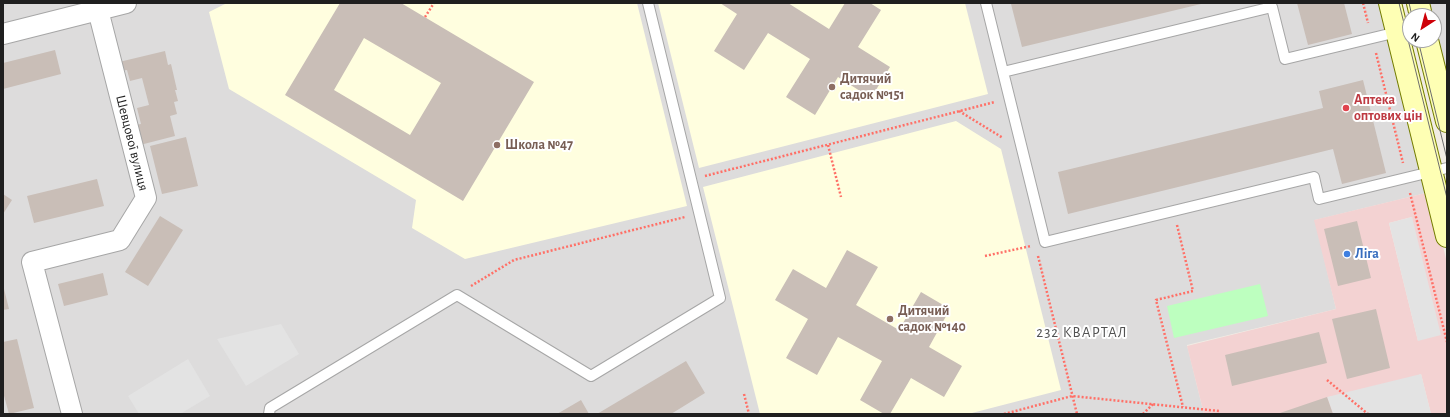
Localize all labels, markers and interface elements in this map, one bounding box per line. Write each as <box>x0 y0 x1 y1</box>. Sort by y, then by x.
north arrow <box>1402 8 1442 48</box>
text: N <box>1409 31 1422 44</box>
place label: Дитячий садок №151 <box>840 71 905 104</box>
marker: Дитячий садок №151 <box>827 82 837 92</box>
place label: Аптека оптових цін <box>1354 92 1423 124</box>
street label: Шевцової вулиця <box>112 93 152 193</box>
marker: Аптека оптових цін <box>1341 103 1351 113</box>
place label: Школа №47 <box>505 137 573 153</box>
marker: Школа №47 <box>492 140 502 150</box>
place label: Ліга <box>1355 246 1379 262</box>
marker: Ліга <box>1342 249 1352 259</box>
place label: Дитячий садок №140 <box>898 303 966 336</box>
marker: Дитячий садок №140 <box>885 314 895 324</box>
district label: 232 КВАРТАЛ <box>1036 323 1128 341</box>

